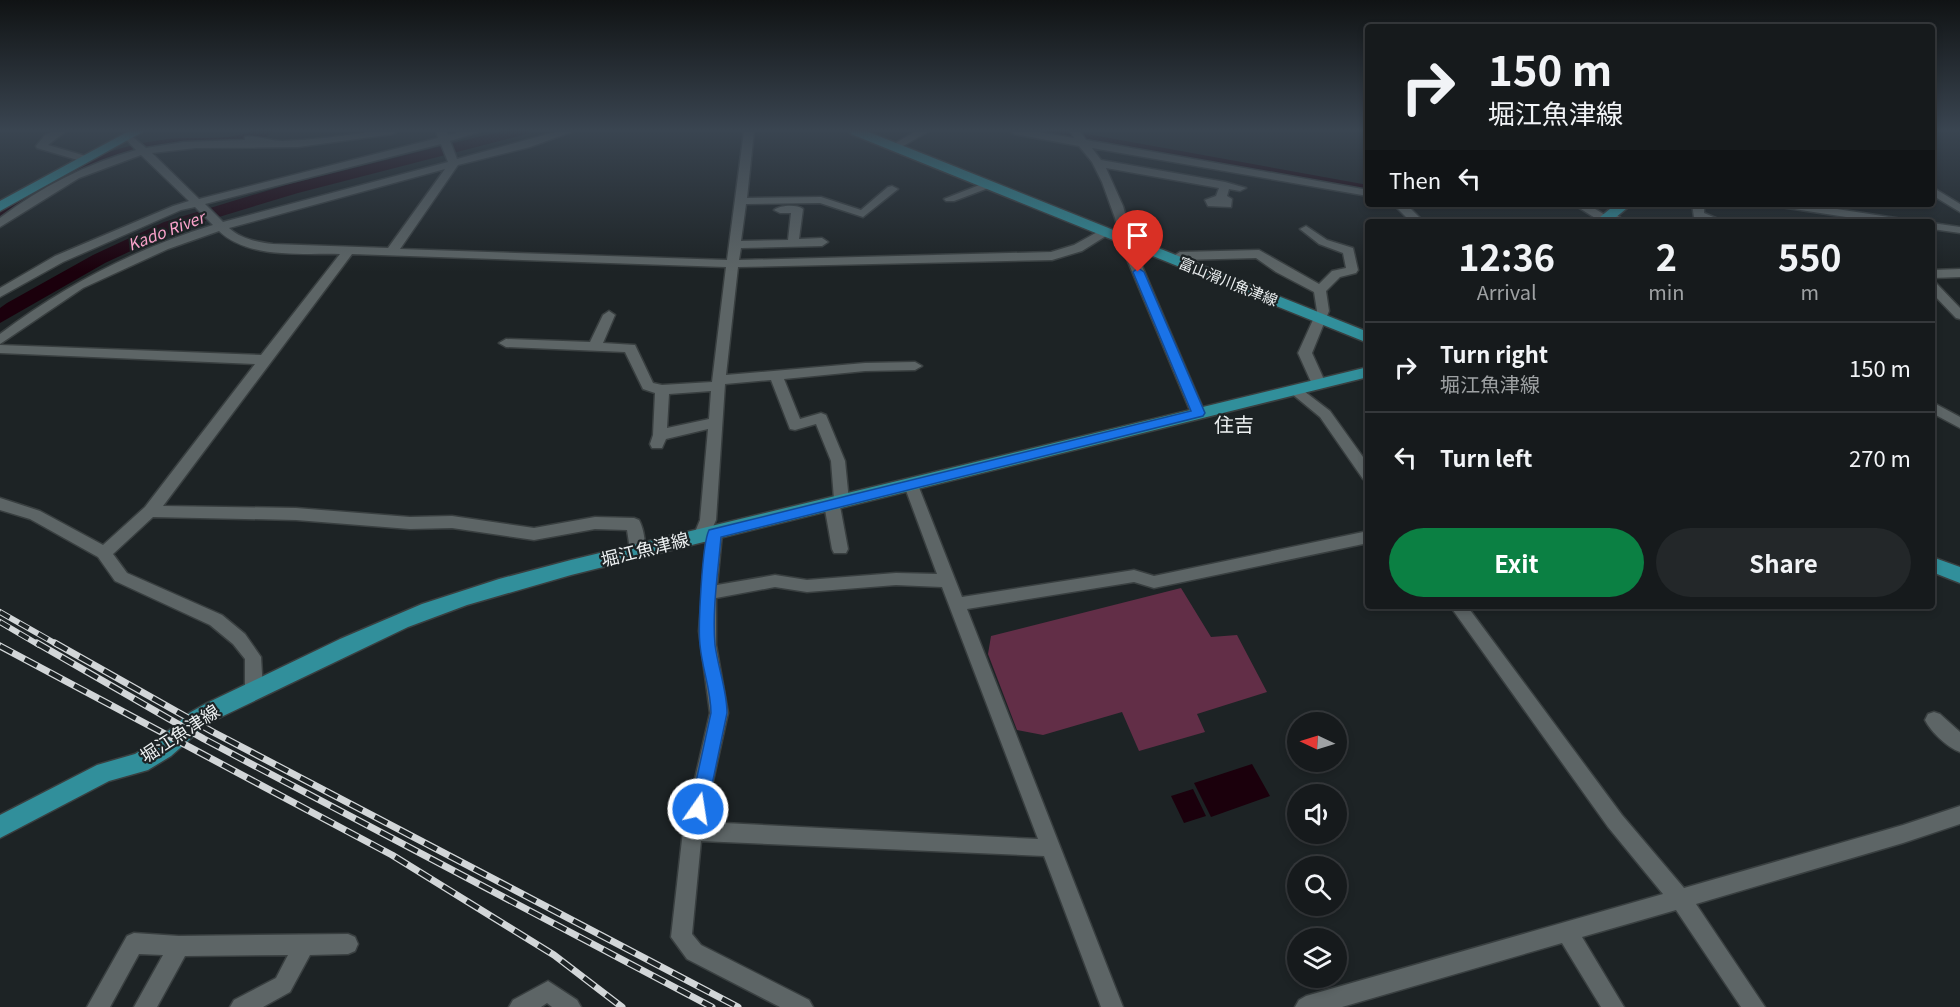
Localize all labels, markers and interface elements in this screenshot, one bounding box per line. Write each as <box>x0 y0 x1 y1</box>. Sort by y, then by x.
text: 150 m <box>1488 37 1612 98</box>
icon: right <box>1389 48 1467 126</box>
text: 堀江魚津線 <box>1488 93 1623 132</box>
icon: left <box>1453 162 1486 195</box>
text: Then <box>1389 163 1441 195</box>
water label: Kado River <box>124 203 210 256</box>
pin <box>1112 210 1163 272</box>
icon: arrive <box>1121 219 1154 252</box>
text: 12:36 <box>1458 229 1555 281</box>
text: 2 <box>1656 229 1677 281</box>
text: 550 <box>1778 229 1842 281</box>
street label: 富山滑川魚津線 <box>1176 251 1281 310</box>
text: Arrival <box>1477 277 1537 306</box>
text: min <box>1648 277 1685 306</box>
text: m <box>1800 277 1819 306</box>
text: Turn right <box>1440 337 1548 369</box>
icon: right <box>1389 351 1422 384</box>
text: 150 m <box>1849 351 1911 383</box>
text: 堀江魚津線 <box>1440 369 1540 398</box>
district label: 住吉 <box>1214 409 1254 438</box>
icon: left <box>1389 441 1422 474</box>
text: Turn left <box>1440 441 1532 473</box>
text: 270 m <box>1849 441 1911 473</box>
street label: 堀江魚津線 <box>598 525 691 572</box>
button: Exit <box>1389 528 1644 597</box>
button: Share <box>1656 528 1911 597</box>
street label: 堀江魚津線 <box>134 697 224 768</box>
north arrow <box>1287 712 1347 772</box>
map controls <box>1287 712 1347 988</box>
position arrow <box>666 777 730 841</box>
button: sound <box>1287 784 1347 844</box>
button: search <box>1287 856 1347 916</box>
button: layers <box>1287 928 1347 988</box>

